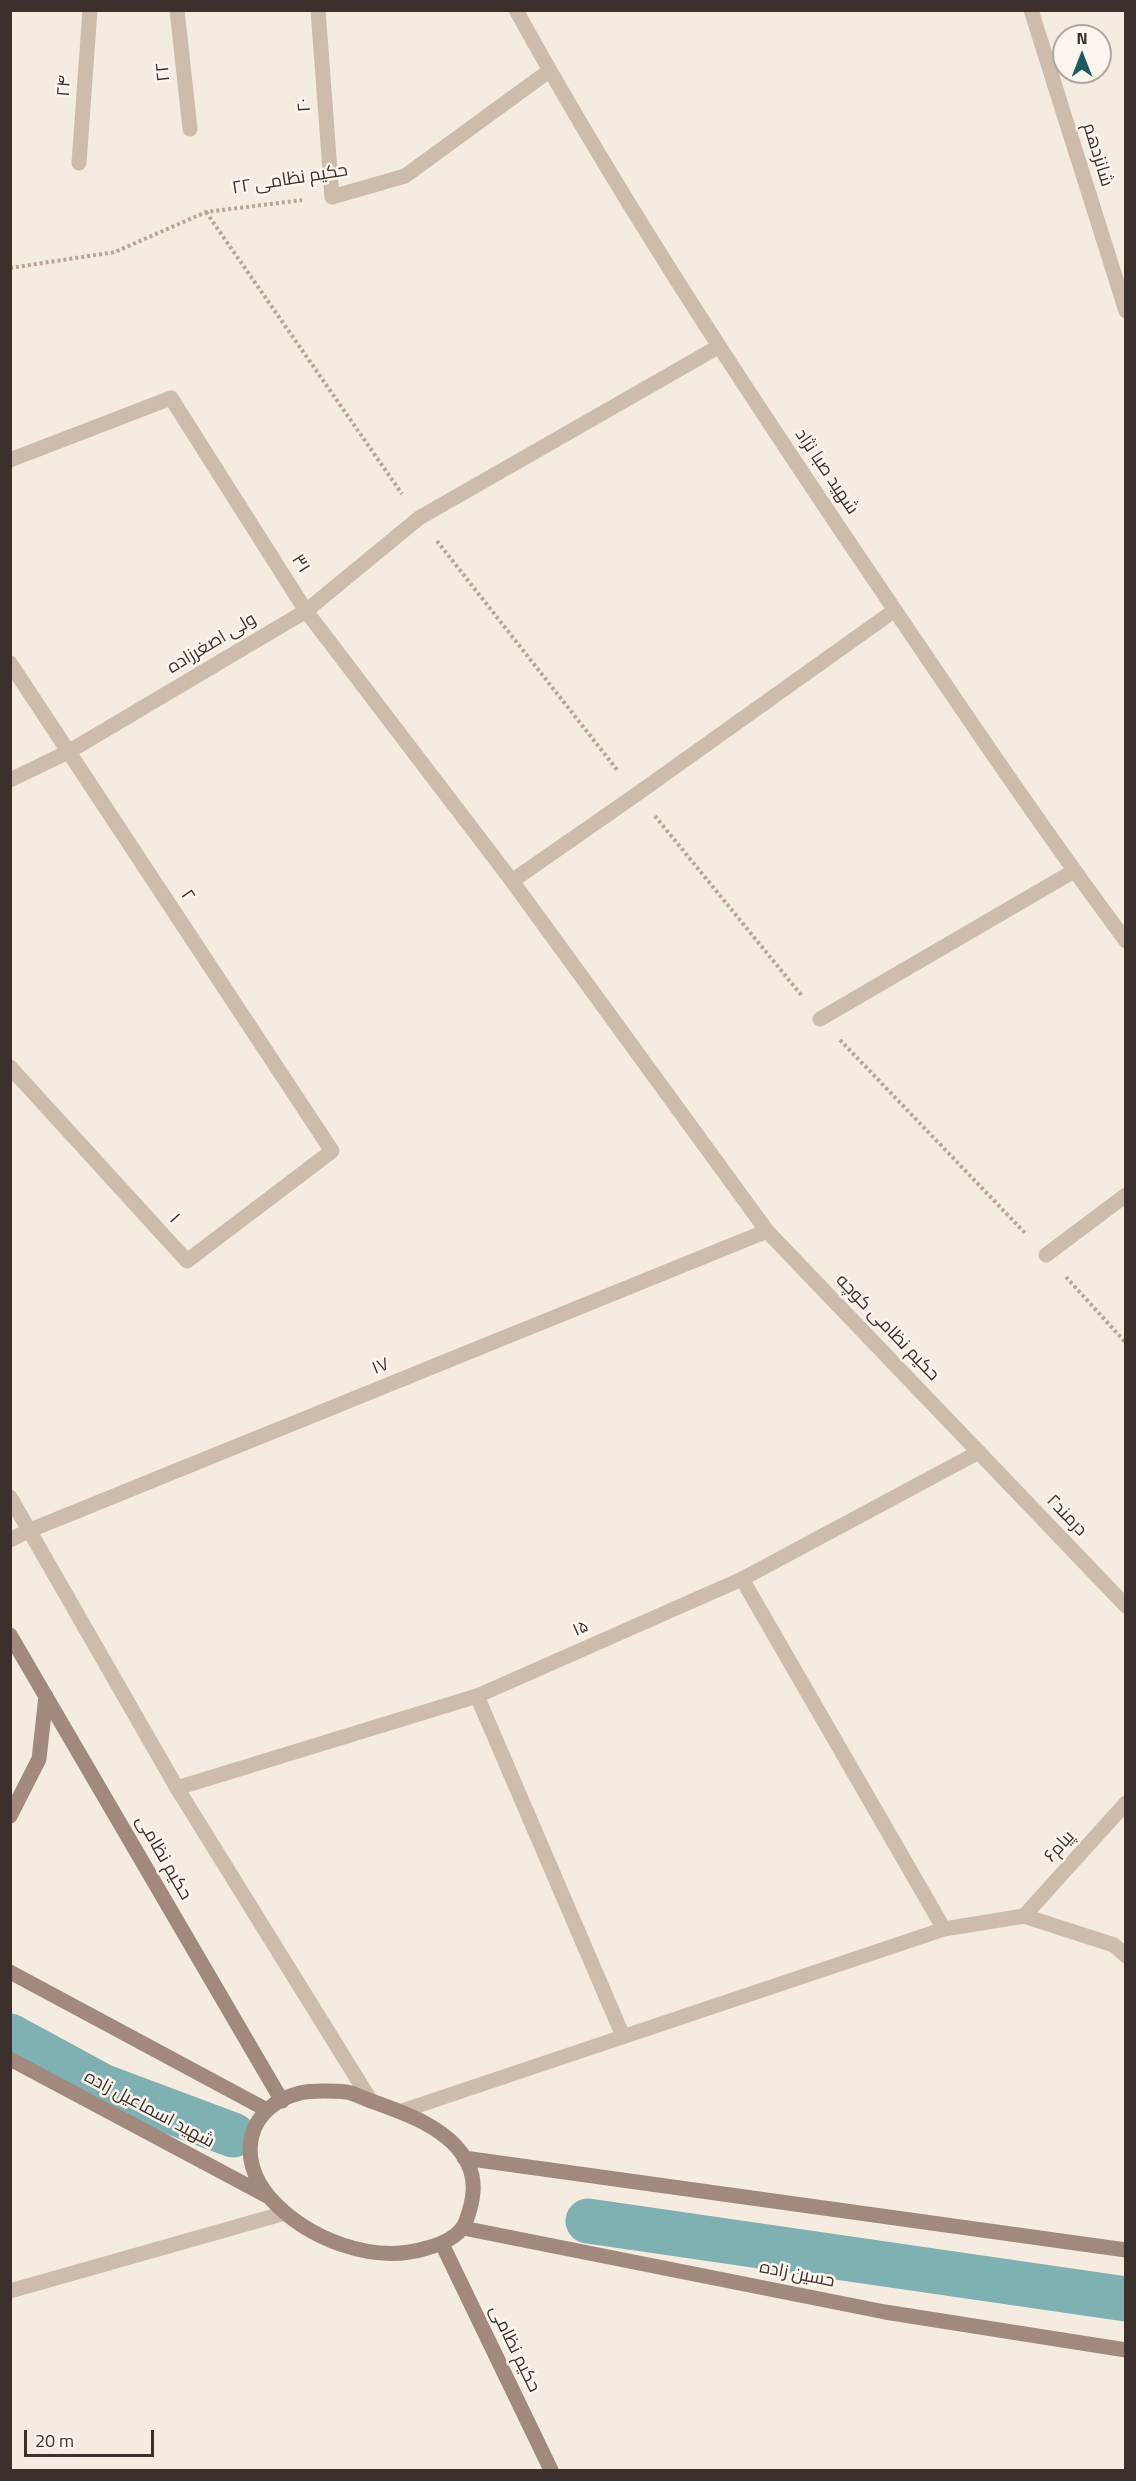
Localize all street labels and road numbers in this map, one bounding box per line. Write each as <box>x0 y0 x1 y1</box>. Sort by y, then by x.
street label: ۲۲ <box>152 61 176 83</box>
street label: ۲۴ <box>53 75 77 97</box>
street label: ۲۰ <box>294 97 316 113</box>
street label: شانزدهم <box>1077 121 1117 189</box>
street label: ۲۲ حکیم نظامی <box>231 160 349 200</box>
street label: شهید صبا نژاد <box>789 425 863 519</box>
street label: ۳۱ <box>286 551 314 577</box>
street label: ولی اصغرزاده <box>164 609 260 679</box>
street label: ۲ <box>175 886 199 906</box>
street label: ۱ <box>164 1210 184 1228</box>
street label: حکیم نظامی کوچه <box>831 1270 943 1386</box>
street label: ۱۷ <box>369 1354 393 1380</box>
street label: درمند۲ <box>1041 1491 1091 1541</box>
street label: ۱۵ <box>570 1616 592 1642</box>
street label: حکیم نظامی <box>130 1812 196 1904</box>
street label: ۶پیام <box>1040 1827 1080 1867</box>
street label: شهید اسماعیل زاده <box>80 2067 218 2153</box>
street label: حسین زاده <box>758 2257 836 2293</box>
street label: حکیم نظامی <box>484 2302 544 2396</box>

